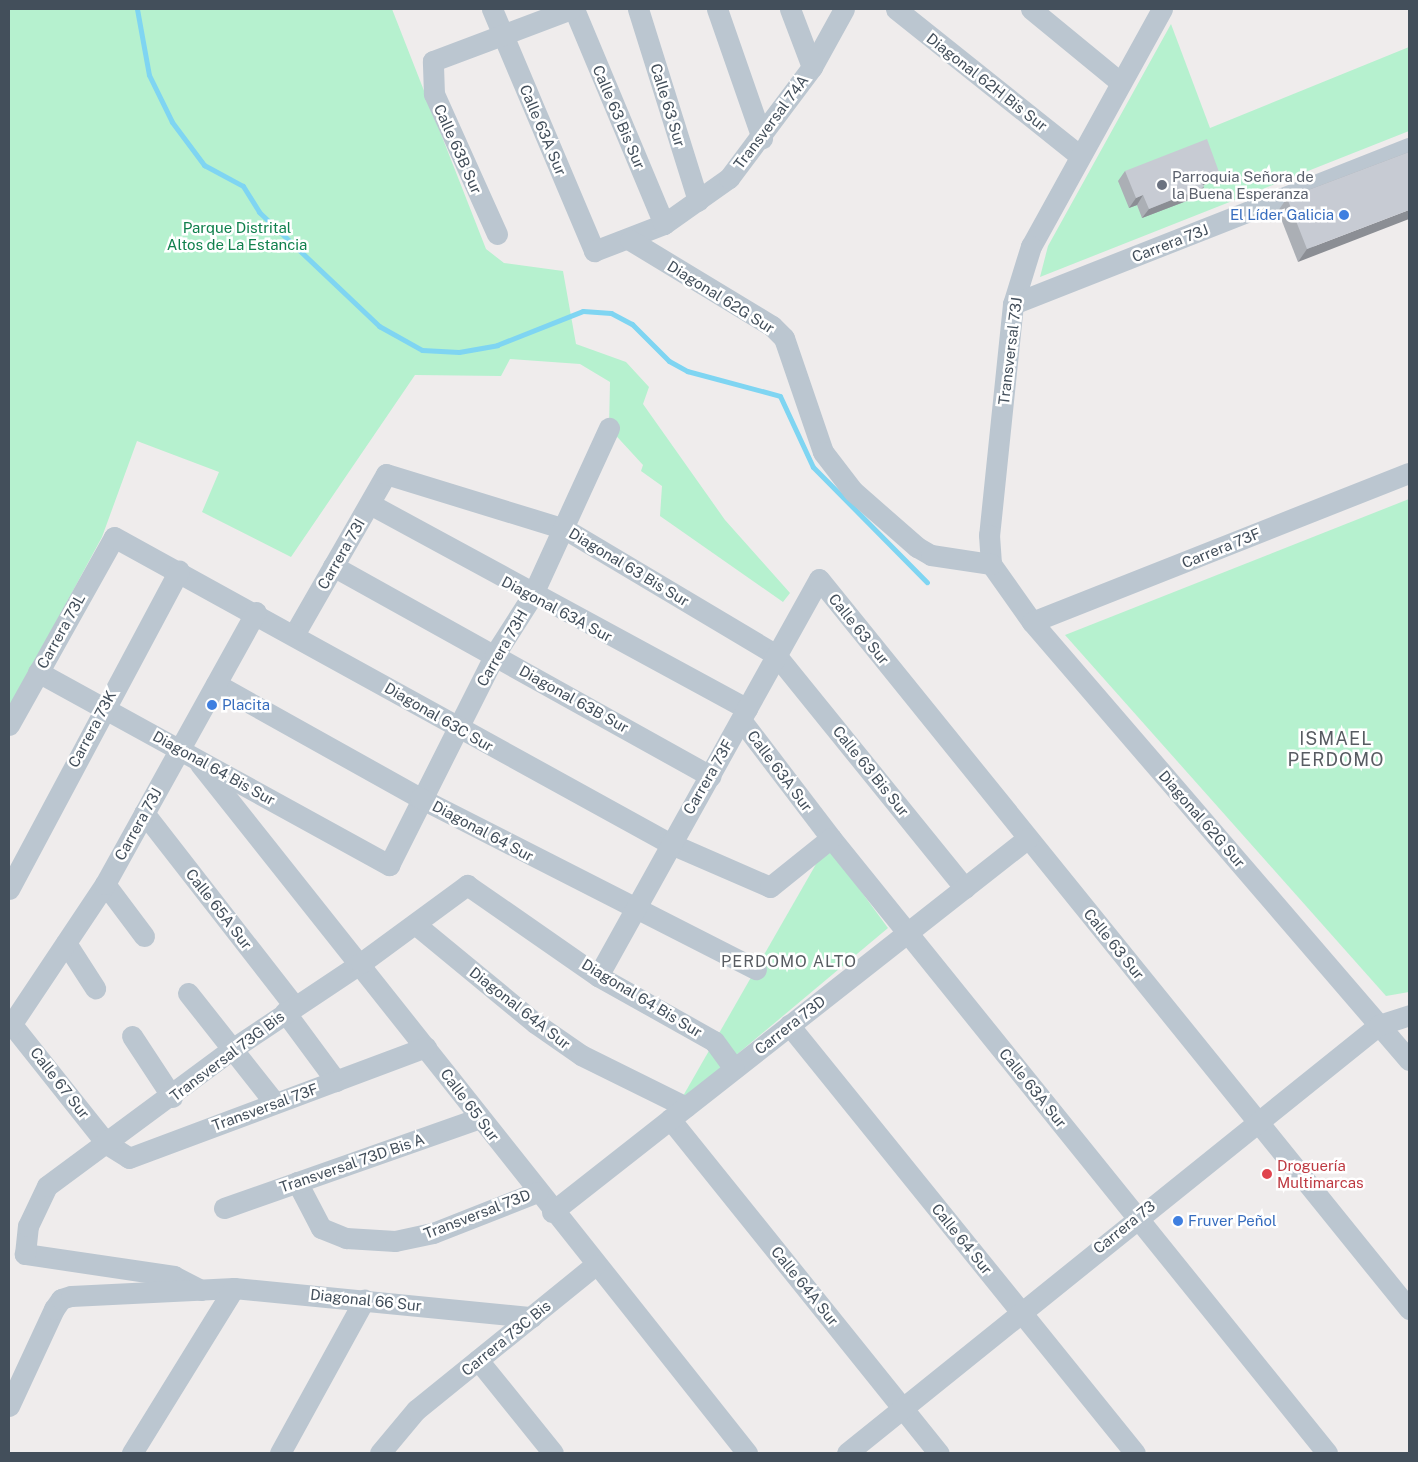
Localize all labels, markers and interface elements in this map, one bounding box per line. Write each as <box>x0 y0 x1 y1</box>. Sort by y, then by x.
street label: Diagonal 62H Bis Sur <box>923 29 1051 135</box>
street label: Calle 63 Sur <box>647 61 689 149</box>
street label: Calle 63 Bis Sur <box>589 62 649 172</box>
street label: Transversal 74A <box>730 71 812 173</box>
street label: Calle 63A Sur <box>516 82 570 178</box>
street label: Calle 63B Sur <box>430 101 486 197</box>
place label: Parroquia Señora de la Buena Esperanza <box>1172 167 1314 202</box>
marker: Parroquia Señora de la Buena Esperanza <box>1156 179 1168 191</box>
place label: El Líder Galicia <box>1230 206 1334 224</box>
marker: El Líder Galicia <box>1338 209 1350 221</box>
park label: Parque Distrital Altos de La Estancia <box>167 218 307 253</box>
street label: Carrera 73J <box>1129 220 1211 266</box>
street label: Diagonal 62G Sur <box>664 257 778 337</box>
street label: Transversal 73J <box>994 296 1026 406</box>
street label: Carrera 73I <box>314 515 368 593</box>
street label: Diagonal 63 Bis Sur <box>566 524 692 610</box>
street label: Carrera 73F <box>1179 524 1263 572</box>
street label: Diagonal 63A Sur <box>499 572 615 646</box>
street label: Carrera 73L <box>33 590 89 672</box>
street label: Calle 63 Sur <box>825 590 893 668</box>
street label: Carrera 73H <box>473 606 531 690</box>
street label: Diagonal 63B Sur <box>516 662 632 736</box>
street label: Diagonal 63C Sur <box>381 679 497 755</box>
street label: Carrera 73K <box>64 687 120 771</box>
place label: Placita <box>222 696 270 714</box>
marker: Placita <box>206 699 218 711</box>
street label: Calle 63 Bis Sur <box>829 722 913 820</box>
street label: Diagonal 64 Bis Sur <box>150 727 278 809</box>
street label: Calle 63A Sur <box>744 727 816 815</box>
district label: ISMAEL PERDOMO <box>1287 729 1385 772</box>
street label: Carrera 73F <box>679 736 737 818</box>
street label: Diagonal 62G Sur <box>1155 767 1249 871</box>
street label: Carrera 73J <box>111 785 165 863</box>
street label: Diagonal 64 Sur <box>429 797 537 865</box>
street label: Calle 65A Sur <box>182 865 256 953</box>
street label: Calle 63 Sur <box>1080 905 1148 983</box>
district label: PERDOMO ALTO <box>720 952 858 972</box>
street label: Diagonal 64 Bis Sur <box>579 955 705 1041</box>
street label: Diagonal 64A Sur <box>466 963 574 1053</box>
street label: Carrera 73D <box>751 992 829 1058</box>
street label: Transversal 73G Bis <box>166 1007 288 1105</box>
street label: Calle 67 Sur <box>27 1044 93 1122</box>
street label: Calle 63A Sur <box>996 1045 1070 1131</box>
street label: Calle 65 Sur <box>437 1065 503 1145</box>
street label: Transversal 73F <box>210 1080 320 1134</box>
street label: Transversal 73D Bis A <box>277 1130 427 1196</box>
place label: Droguería Multimarcas <box>1277 1156 1364 1191</box>
marker: Droguería Multimarcas <box>1261 1168 1273 1180</box>
street label: Transversal 73D <box>421 1185 533 1243</box>
street label: Carrera 73 <box>1089 1197 1159 1257</box>
street label: Calle 64 Sur <box>928 1200 996 1278</box>
place label: Fruver Peñol <box>1188 1212 1277 1230</box>
marker: Fruver Peñol <box>1172 1215 1184 1227</box>
street label: Calle 64A Sur <box>768 1243 842 1329</box>
street label: Diagonal 66 Sur <box>309 1285 423 1315</box>
street label: Carrera 73C Bis <box>458 1297 554 1379</box>

